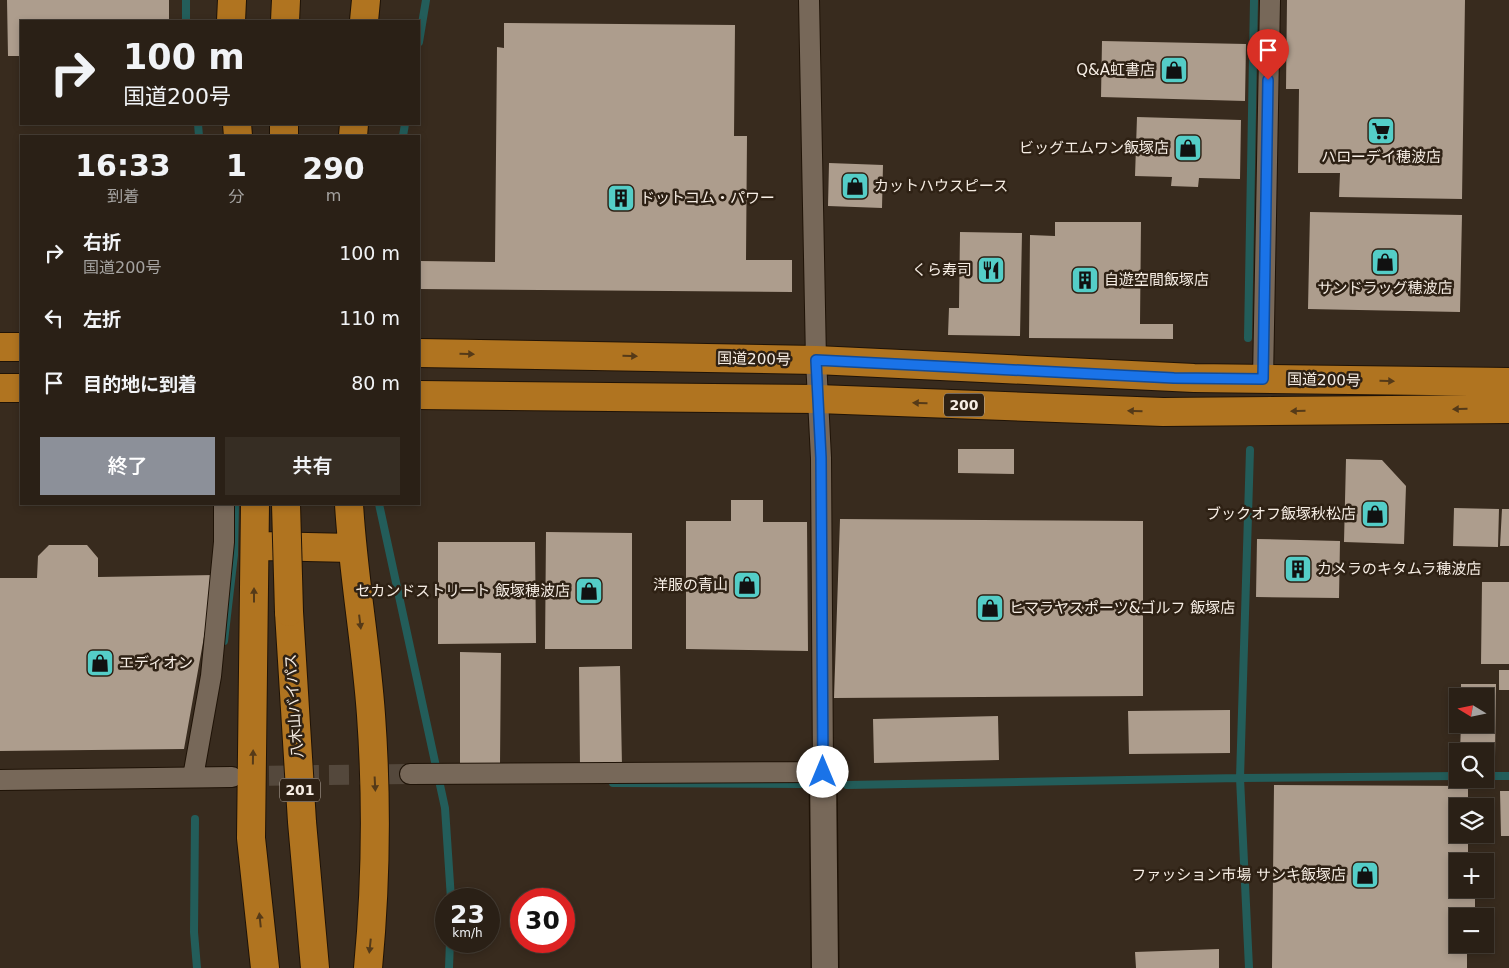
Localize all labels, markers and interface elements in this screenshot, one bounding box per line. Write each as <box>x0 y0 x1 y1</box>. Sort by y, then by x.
pin <box>1247 29 1289 80</box>
icon: arrive <box>1254 36 1282 64</box>
text: 100 m <box>123 37 245 77</box>
icon: right <box>40 40 105 105</box>
shop icon: Q&A虹書店 <box>1159 55 1189 85</box>
place label: Q&A虹書店 <box>1076 61 1155 79</box>
text: 国道200号 <box>123 84 231 109</box>
supermarket icon: ハローデイ穂波店 <box>1366 116 1396 146</box>
shop icon: ビッグエムワン飯塚店 <box>1173 133 1203 163</box>
place label: ビッグエムワン飯塚店 <box>1019 139 1169 157</box>
text: 16:33 <box>75 148 171 183</box>
text: 1 <box>226 148 247 183</box>
place label: ハローデイ穂波店 <box>1321 148 1441 166</box>
text: 290 <box>302 151 365 186</box>
shop icon: カットハウスピース <box>840 171 870 201</box>
place label: カットハウスピース <box>874 177 1008 195</box>
building icon: ドットコム・パワー <box>606 183 636 213</box>
text: m <box>326 186 341 205</box>
text: 到着 <box>107 187 139 206</box>
text: 分 <box>228 187 244 206</box>
place label: ドットコム・パワー <box>640 189 775 207</box>
text: 右折 <box>83 231 121 253</box>
icon: right <box>40 239 68 267</box>
text: 100 m <box>339 242 400 264</box>
shop icon: サンドラッグ穂波店 <box>1370 247 1400 277</box>
restaurant icon: くら寿司 <box>976 255 1006 285</box>
text: 国道200号 <box>83 258 162 277</box>
place label: くら寿司 <box>912 261 972 279</box>
building icon: 自遊空間飯塚店 <box>1070 265 1100 295</box>
place label: 自遊空間飯塚店 <box>1104 271 1209 289</box>
place label: サンドラッグ穂波店 <box>1317 279 1453 297</box>
icon: left <box>40 304 68 332</box>
text: 110 m <box>339 307 400 329</box>
text: 左折 <box>83 308 121 330</box>
street label: 国道200号 <box>717 349 791 369</box>
one-way arrow <box>460 350 476 358</box>
one-way arrow <box>622 353 638 361</box>
icon: arrive <box>40 369 68 397</box>
street label: 国道200号 <box>1287 370 1361 390</box>
text: 80 m <box>351 372 400 394</box>
text: 目的地に到着 <box>83 373 197 395</box>
one-way arrow <box>1379 377 1395 385</box>
road number: 200 <box>944 394 984 416</box>
one-way arrow <box>912 399 928 407</box>
one-way arrow <box>1452 405 1468 413</box>
one-way arrow <box>1127 407 1143 415</box>
one-way arrow <box>1290 407 1306 415</box>
button: 終了 <box>40 437 215 495</box>
button: 共有 <box>225 437 400 495</box>
shop icon: ブックオフ飯塚秋松店 <box>1360 499 1390 529</box>
place label: ブックオフ飯塚秋松店 <box>1206 505 1356 523</box>
building icon: カメラのキタムラ穂波店 <box>1283 554 1313 584</box>
place label: カメラのキタムラ穂波店 <box>1317 560 1481 578</box>
shop icon: 洋服の青山 <box>732 570 762 600</box>
shop icon: セカンドストリート 飯塚穂波店 <box>574 576 604 606</box>
place label: 洋服の青山 <box>653 576 728 594</box>
place label: セカンドストリート 飯塚穂波店 <box>355 582 570 600</box>
one-way arrow <box>250 587 258 603</box>
shop icon: ヒマラヤスポーツ&ゴルフ 飯塚店 <box>975 593 1005 623</box>
place label: ヒマラヤスポーツ&ゴルフ 飯塚店 <box>1009 599 1235 617</box>
one-way arrow <box>356 614 364 630</box>
shop icon: エディオン <box>85 648 115 678</box>
street label: 八木山バイパス <box>281 653 307 759</box>
place label: エディオン <box>119 654 193 672</box>
north arrow <box>1449 688 1494 732</box>
map controls <box>1449 688 1494 953</box>
button: search <box>1449 743 1494 788</box>
position arrow <box>796 745 848 797</box>
one-way arrow <box>249 749 257 765</box>
one-way arrow <box>371 776 379 792</box>
road number: 201 <box>280 778 320 802</box>
button: layers <box>1449 798 1494 843</box>
button: + <box>1449 853 1494 898</box>
shop icon: ファッション市場 サンキ飯塚店 <box>1350 860 1380 890</box>
place label: ファッション市場 サンキ飯塚店 <box>1131 866 1346 884</box>
speed limit sign: 30 <box>510 888 575 953</box>
text: 23 <box>450 900 485 929</box>
button: − <box>1449 908 1494 953</box>
one-way arrow <box>256 911 264 927</box>
text: km/h <box>452 926 483 940</box>
one-way arrow <box>366 938 374 954</box>

